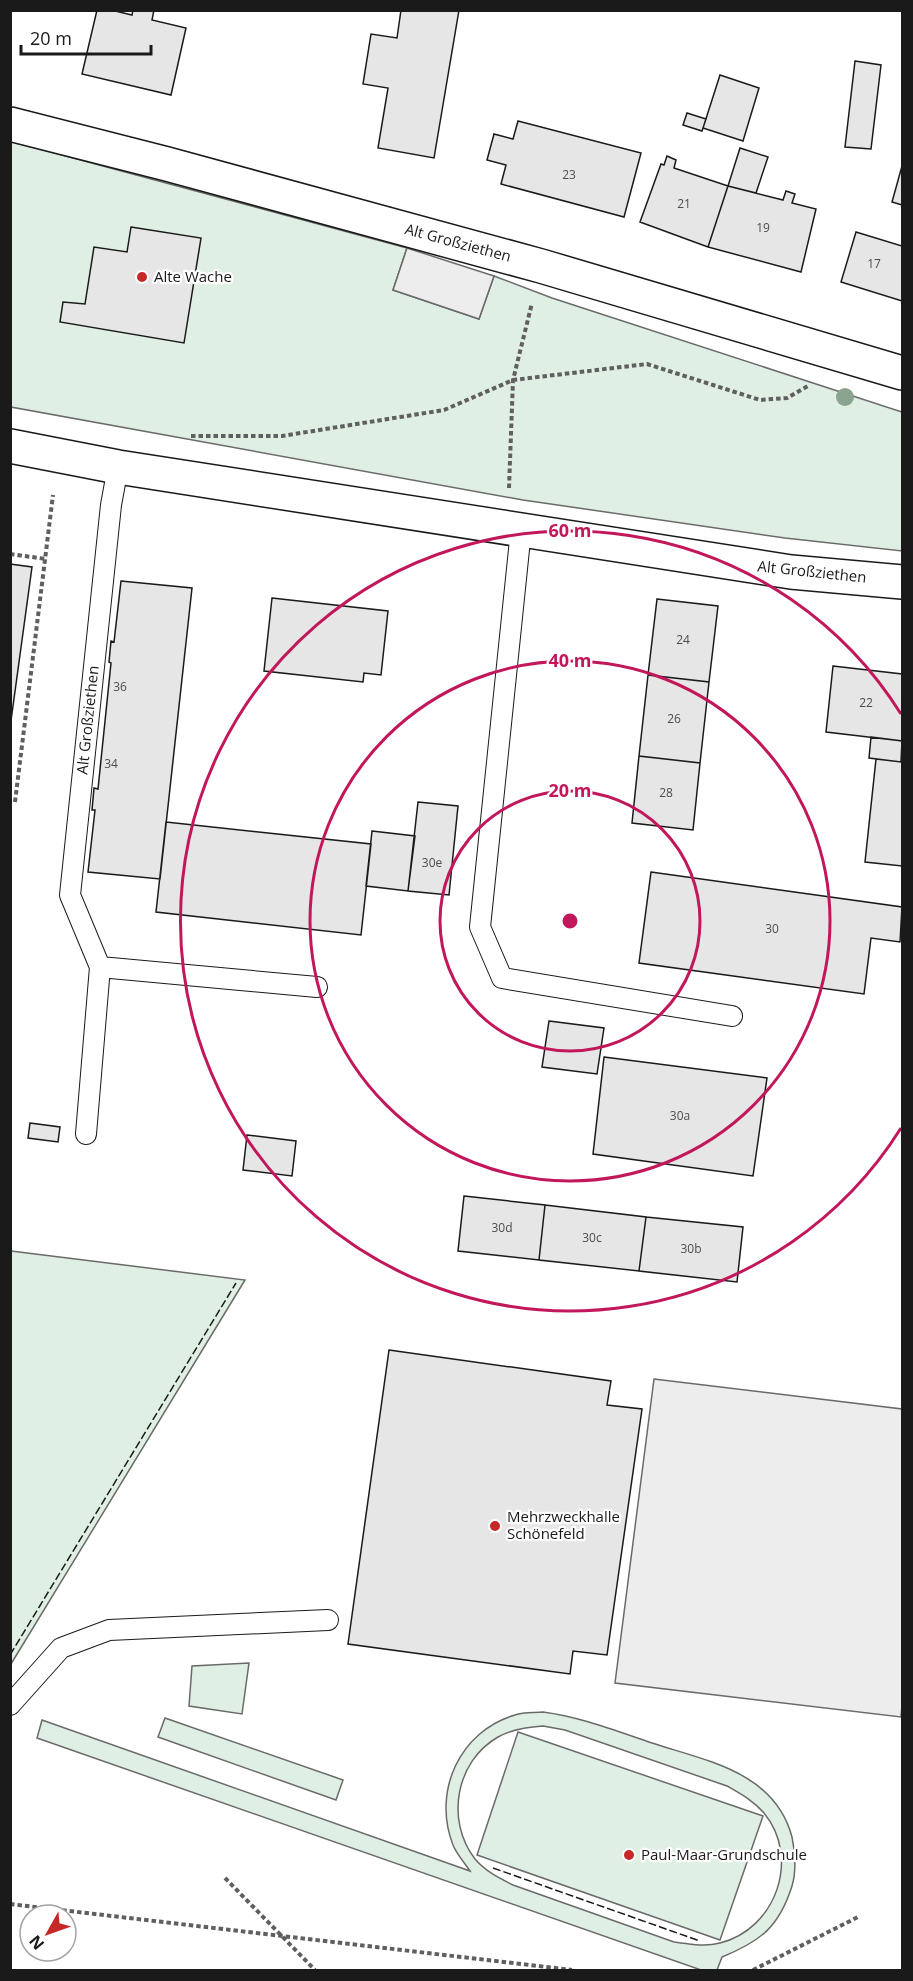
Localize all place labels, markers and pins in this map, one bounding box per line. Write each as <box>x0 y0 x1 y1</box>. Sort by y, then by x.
place label: Alte Wache <box>154 266 232 286</box>
marker: Alte Wache <box>135 270 149 284</box>
centre of rings <box>560 911 580 931</box>
place label: Mehrzweckhalle Schönefeld <box>507 1506 620 1543</box>
marker: Mehrzweckhalle Schönefeld <box>488 1519 502 1533</box>
place label: Paul-Maar-Grundschule <box>641 1844 807 1864</box>
marker: Paul-Maar-Grundschule <box>622 1848 636 1862</box>

